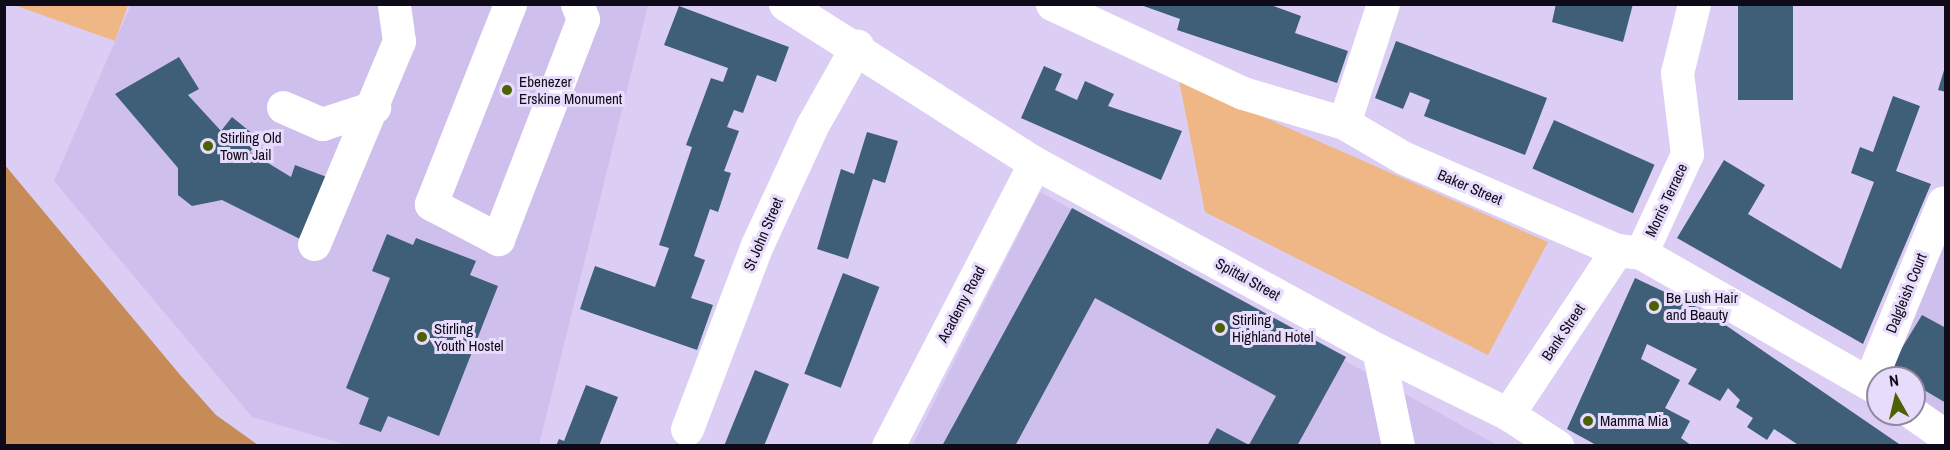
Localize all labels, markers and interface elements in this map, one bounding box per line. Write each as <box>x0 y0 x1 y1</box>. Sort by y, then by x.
place label: Ebenezer Erskine Monument <box>519 72 622 107</box>
marker: Ebenezer Erskine Monument <box>500 83 514 97</box>
place label: Stirling Old Town Jail <box>220 128 282 163</box>
marker: Stirling Old Town Jail <box>201 139 215 153</box>
street label: Morris Terrace <box>1641 160 1691 240</box>
street label: Baker Street <box>1435 165 1505 209</box>
street label: St John Street <box>739 195 787 273</box>
street label: Dalgleish Court <box>1882 250 1930 336</box>
street label: Spittal Street <box>1213 254 1283 304</box>
street label: Academy Road <box>933 263 989 345</box>
place label: Be Lush Hair and Beauty <box>1666 288 1738 323</box>
marker: Be Lush Hair and Beauty <box>1647 299 1661 313</box>
street label: Bank Street <box>1538 300 1588 364</box>
place label: Stirling Highland Hotel <box>1232 310 1313 345</box>
place label: Stirling Youth Hostel <box>434 319 503 354</box>
marker: Stirling Highland Hotel <box>1213 321 1227 335</box>
marker: Stirling Youth Hostel <box>415 330 429 344</box>
north arrow <box>1866 366 1926 426</box>
text: N <box>1888 369 1900 392</box>
place label: Mamma Mia <box>1600 412 1668 430</box>
marker: Mamma Mia <box>1581 414 1595 428</box>

